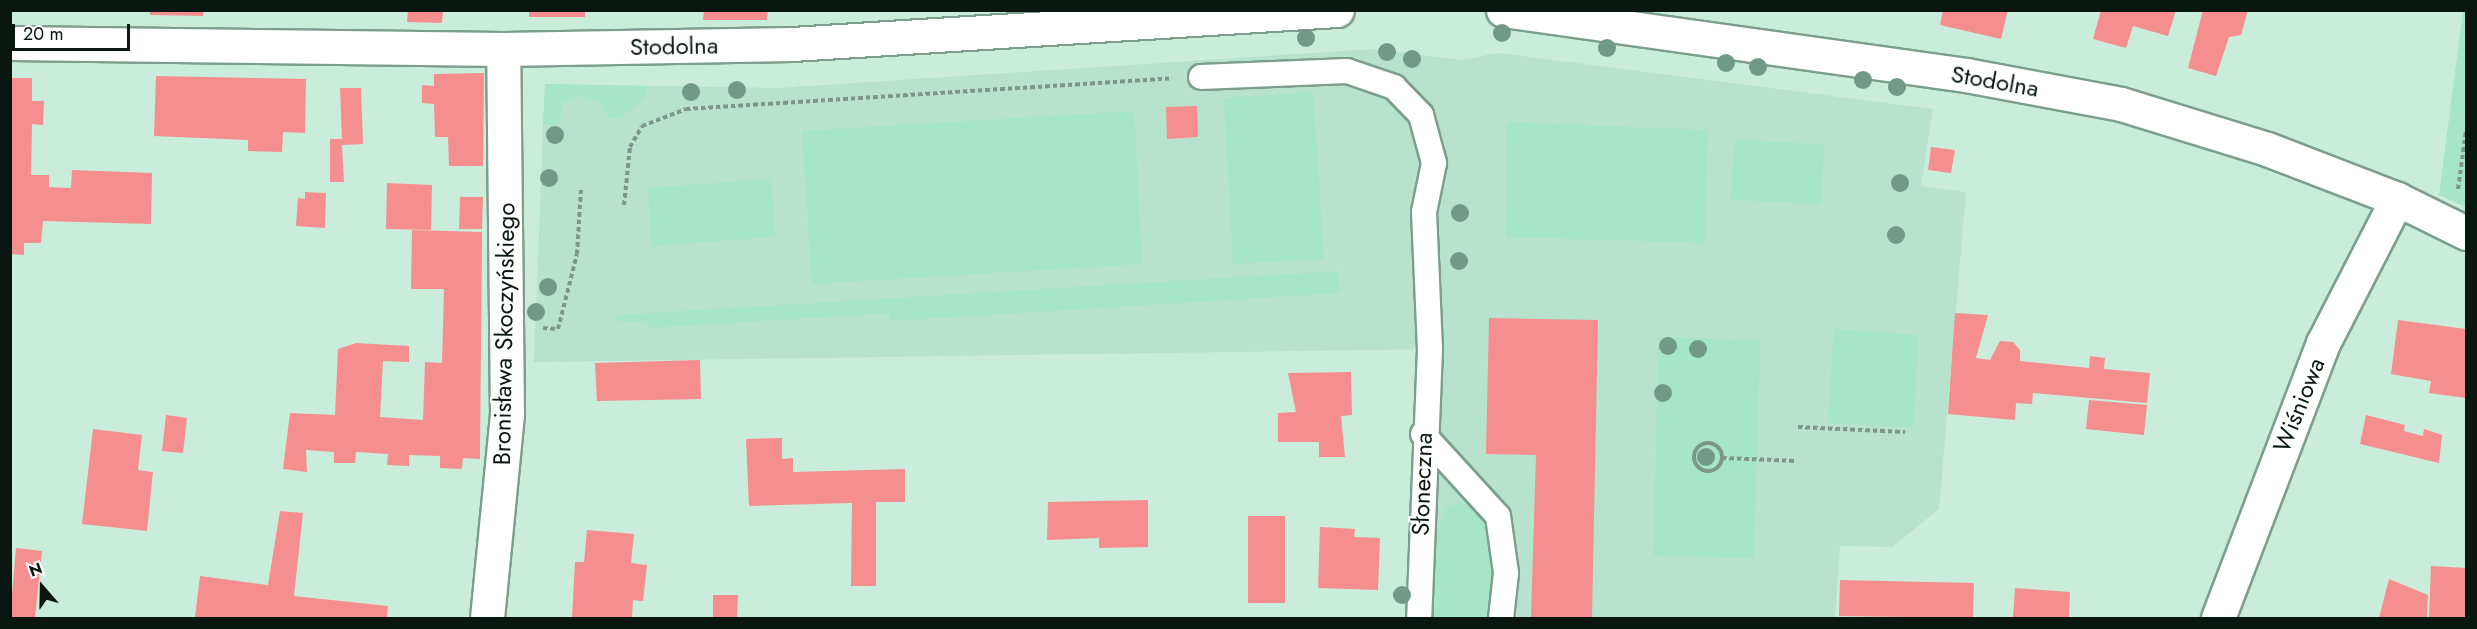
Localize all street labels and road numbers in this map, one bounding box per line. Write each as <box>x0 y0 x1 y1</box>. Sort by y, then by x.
street label: Stodolna <box>630 31 718 61</box>
street label: Stodolna <box>1949 59 2041 103</box>
street label: Bronisława Skoczyńskiego <box>487 202 521 466</box>
street label: Wiśniowa <box>2267 354 2331 456</box>
street label: Słoneczna <box>1406 432 1438 536</box>

